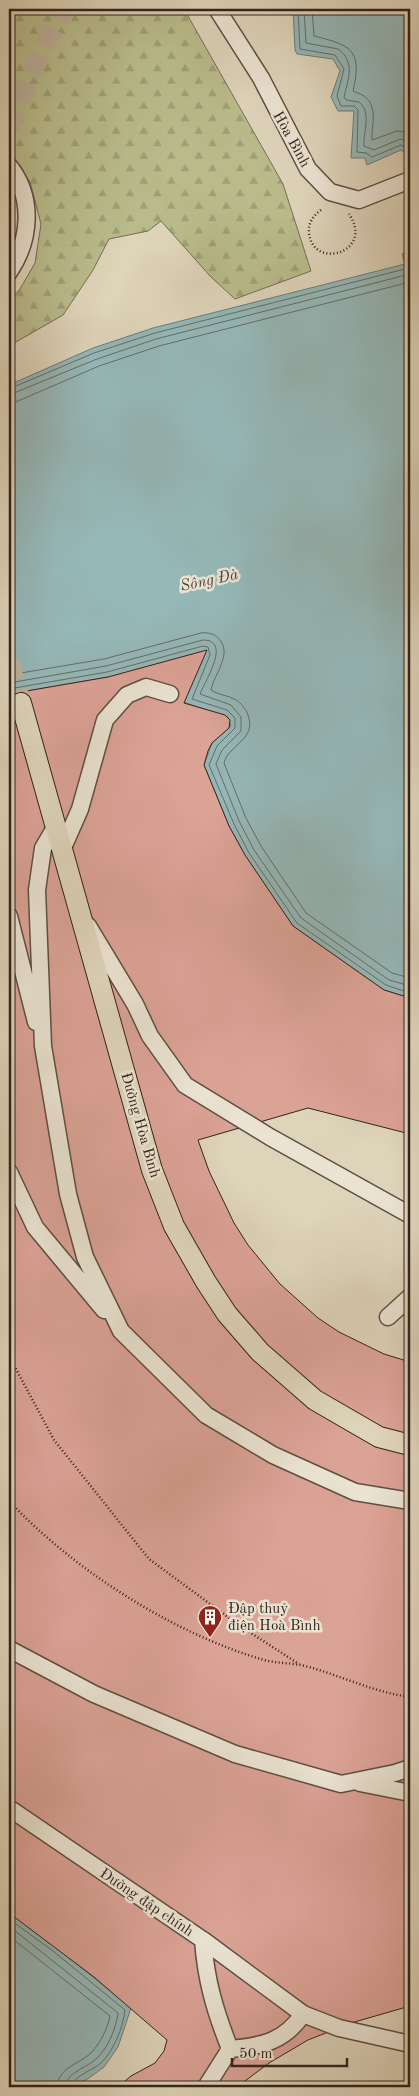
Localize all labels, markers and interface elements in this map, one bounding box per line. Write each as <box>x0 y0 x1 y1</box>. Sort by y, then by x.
street label: Hòa Bình <box>269 109 312 170</box>
water label: Sông Đà <box>179 567 240 595</box>
street label: Đường Hòa Bình <box>117 1071 162 1180</box>
place label: Đập thuỷ điện Hoà Bình <box>228 1602 321 1634</box>
building icon: Đập thuỷ điện Hoà Bình <box>197 1604 223 1638</box>
street label: Đường đập chính <box>97 1866 196 1940</box>
scale bar <box>232 2036 346 2068</box>
text: 50 m <box>239 2047 273 2062</box>

